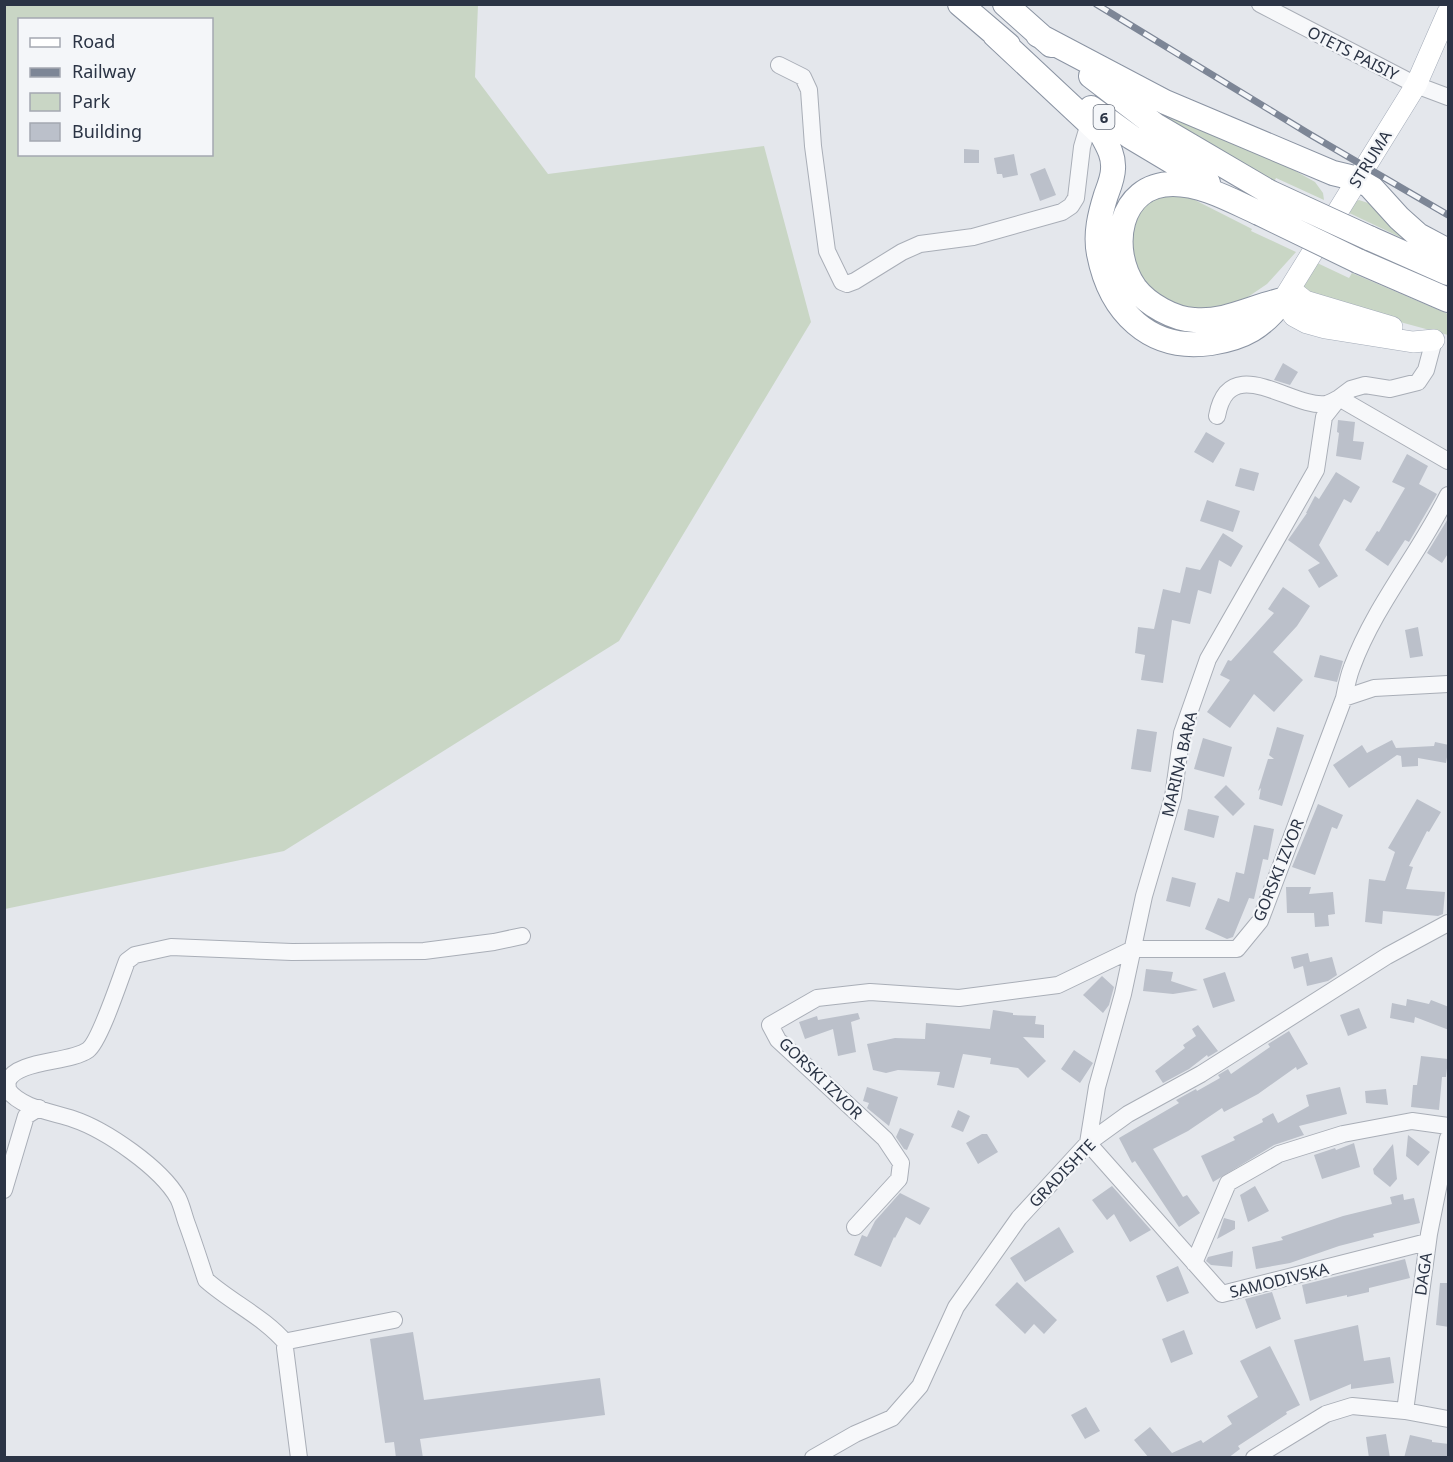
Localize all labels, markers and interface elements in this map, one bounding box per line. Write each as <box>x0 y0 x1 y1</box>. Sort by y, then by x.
legend <box>18 18 213 156</box>
street label: OTETS PAISIY <box>1304 21 1403 86</box>
text: Road <box>72 29 115 53</box>
text: Railway <box>72 59 137 83</box>
text: Park <box>72 89 110 113</box>
road number: 6 <box>1094 105 1114 129</box>
text: Building <box>72 119 142 143</box>
street label: STRUMA <box>1344 125 1397 192</box>
street label: MARINA BARA <box>1156 708 1202 819</box>
street label: GORSKI IZVOR <box>1247 815 1309 925</box>
street label: GORSKI IZVOR <box>774 1032 868 1124</box>
street label: GRADISHTE <box>1024 1134 1100 1212</box>
street label: DAGA <box>1409 1250 1437 1297</box>
street label: SAMODIVSKA <box>1227 1257 1332 1303</box>

